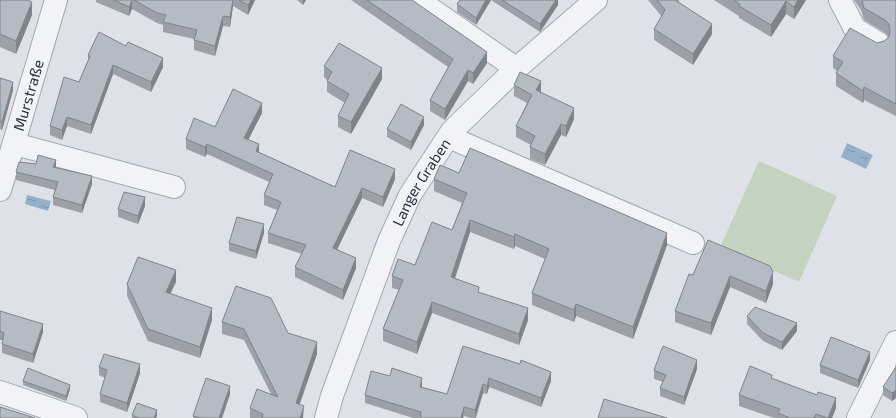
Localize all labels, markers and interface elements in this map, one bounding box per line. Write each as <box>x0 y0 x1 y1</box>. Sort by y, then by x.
street label: Murstraße <box>9 57 47 133</box>
street label: Langer Graben <box>388 135 454 229</box>

